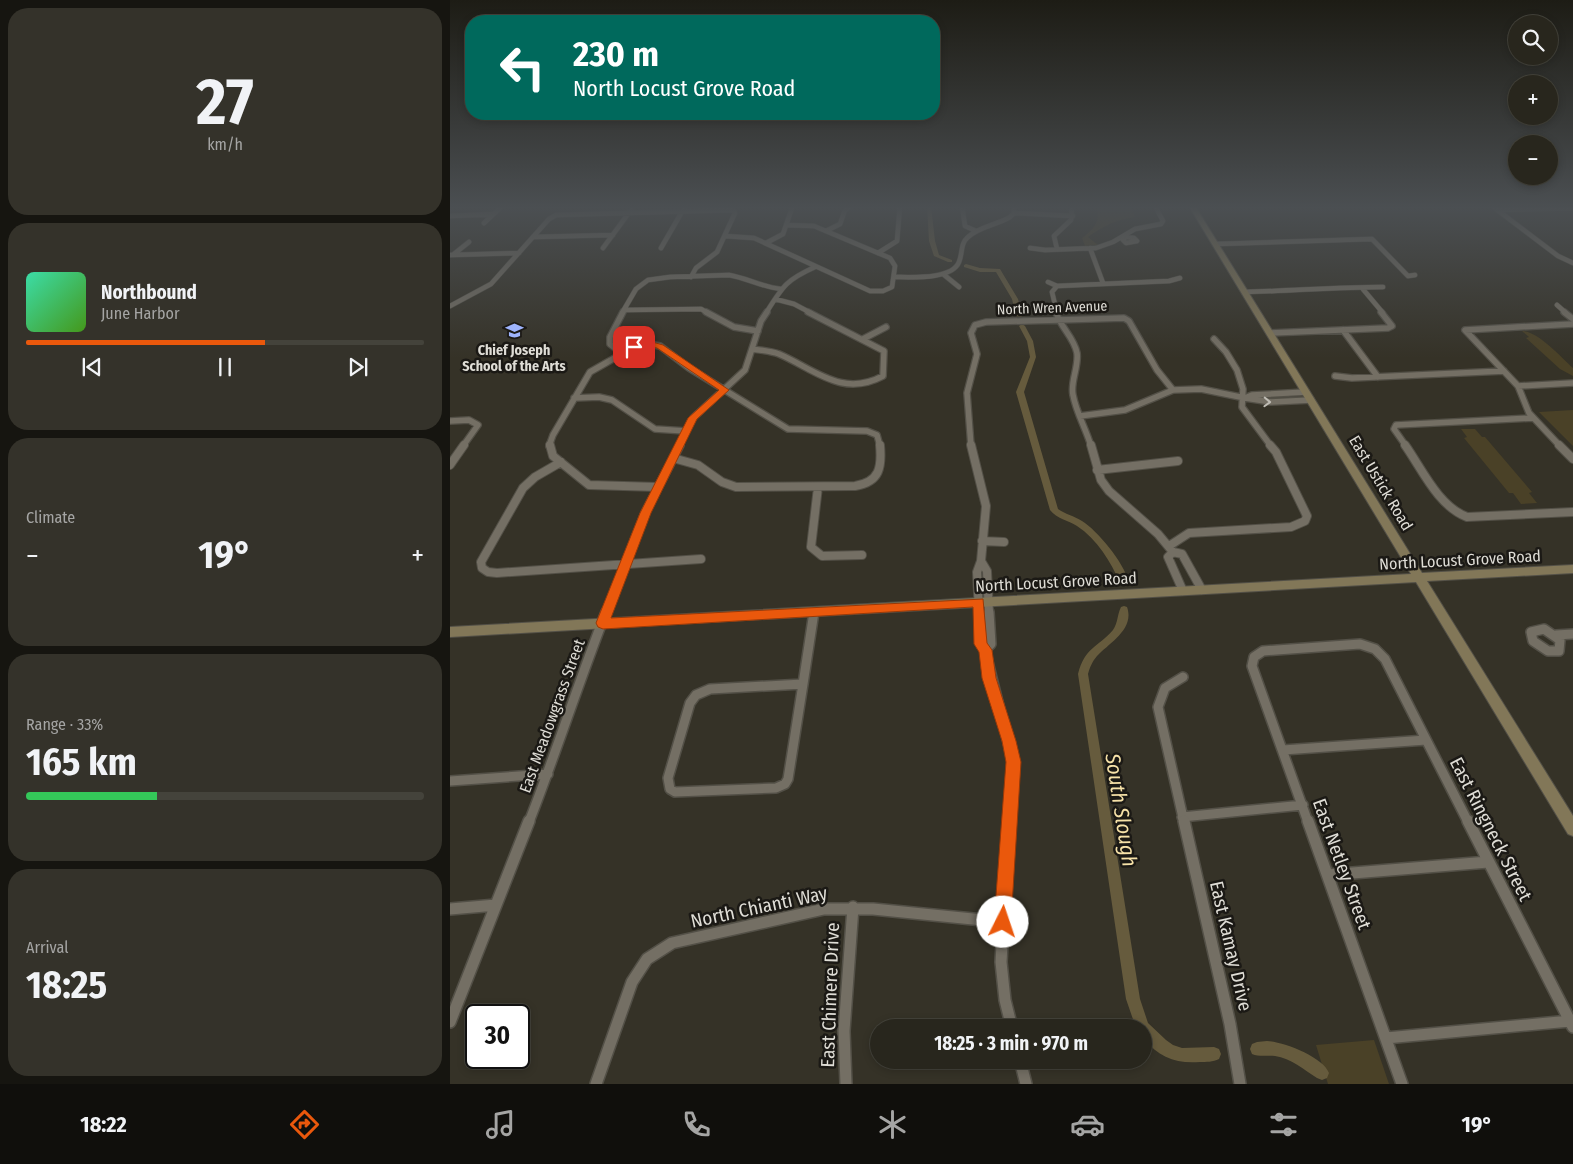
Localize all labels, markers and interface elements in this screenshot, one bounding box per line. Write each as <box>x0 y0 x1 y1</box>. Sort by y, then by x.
map controls <box>1508 15 1558 185</box>
button: search <box>1508 15 1558 65</box>
text: 230 m <box>573 33 659 75</box>
icon: left <box>490 35 555 100</box>
text: 27 <box>196 63 254 141</box>
text: North Locust Grove Road <box>573 75 795 102</box>
button: + <box>1508 75 1558 125</box>
text: km/h <box>207 135 243 154</box>
button: − <box>1508 135 1558 185</box>
text: Northbound <box>101 281 197 304</box>
street label: North Wren Avenue <box>996 298 1108 318</box>
text: June Harbor <box>101 304 179 323</box>
school or university icon: Chief Joseph School of the Arts <box>504 320 524 340</box>
pin <box>613 326 655 368</box>
icon: arrive <box>620 333 648 361</box>
place label: Chief Joseph School of the Arts <box>462 342 566 375</box>
icon: previous <box>78 353 106 381</box>
icon: pause <box>211 353 239 381</box>
icon: next <box>344 353 372 381</box>
one-way arrow <box>1263 396 1271 407</box>
street label: East Ustick Road <box>1345 432 1417 534</box>
text: Climate <box>26 508 75 527</box>
text: 19° <box>198 532 252 578</box>
text: − <box>26 539 39 572</box>
text: + <box>411 539 424 572</box>
street label: North Locust Grove Road <box>1379 546 1541 574</box>
street label: North Locust Grove Road <box>975 568 1137 596</box>
street label: East Meadowgrass Street <box>515 636 589 795</box>
text: Range · 33% <box>26 715 103 734</box>
text: 165 km <box>26 739 137 785</box>
water label: South Slough <box>1099 751 1143 868</box>
street label: East Ringneck Street <box>1445 753 1538 905</box>
street label: East Netley Street <box>1308 795 1377 933</box>
street label: East Kamay Drive <box>1205 879 1257 1013</box>
street label: North Chianti Way <box>689 881 830 933</box>
position arrow <box>976 895 1028 947</box>
street label: East Chimere Drive <box>816 922 844 1068</box>
text: Arrival <box>26 938 68 957</box>
text: 18:25 <box>26 962 107 1008</box>
speed limit sign: 30 <box>465 1004 530 1069</box>
text: 18:25 · 3 min · 970 m <box>934 1032 1088 1055</box>
icon: directions <box>287 1107 322 1142</box>
icon: music <box>483 1107 518 1142</box>
icon: phone <box>679 1107 714 1142</box>
icon: climate <box>875 1107 910 1142</box>
icon: car <box>1070 1107 1105 1142</box>
icon: filters <box>1266 1107 1301 1142</box>
text: 18:22 <box>80 1111 127 1138</box>
text: 19° <box>1462 1111 1493 1138</box>

